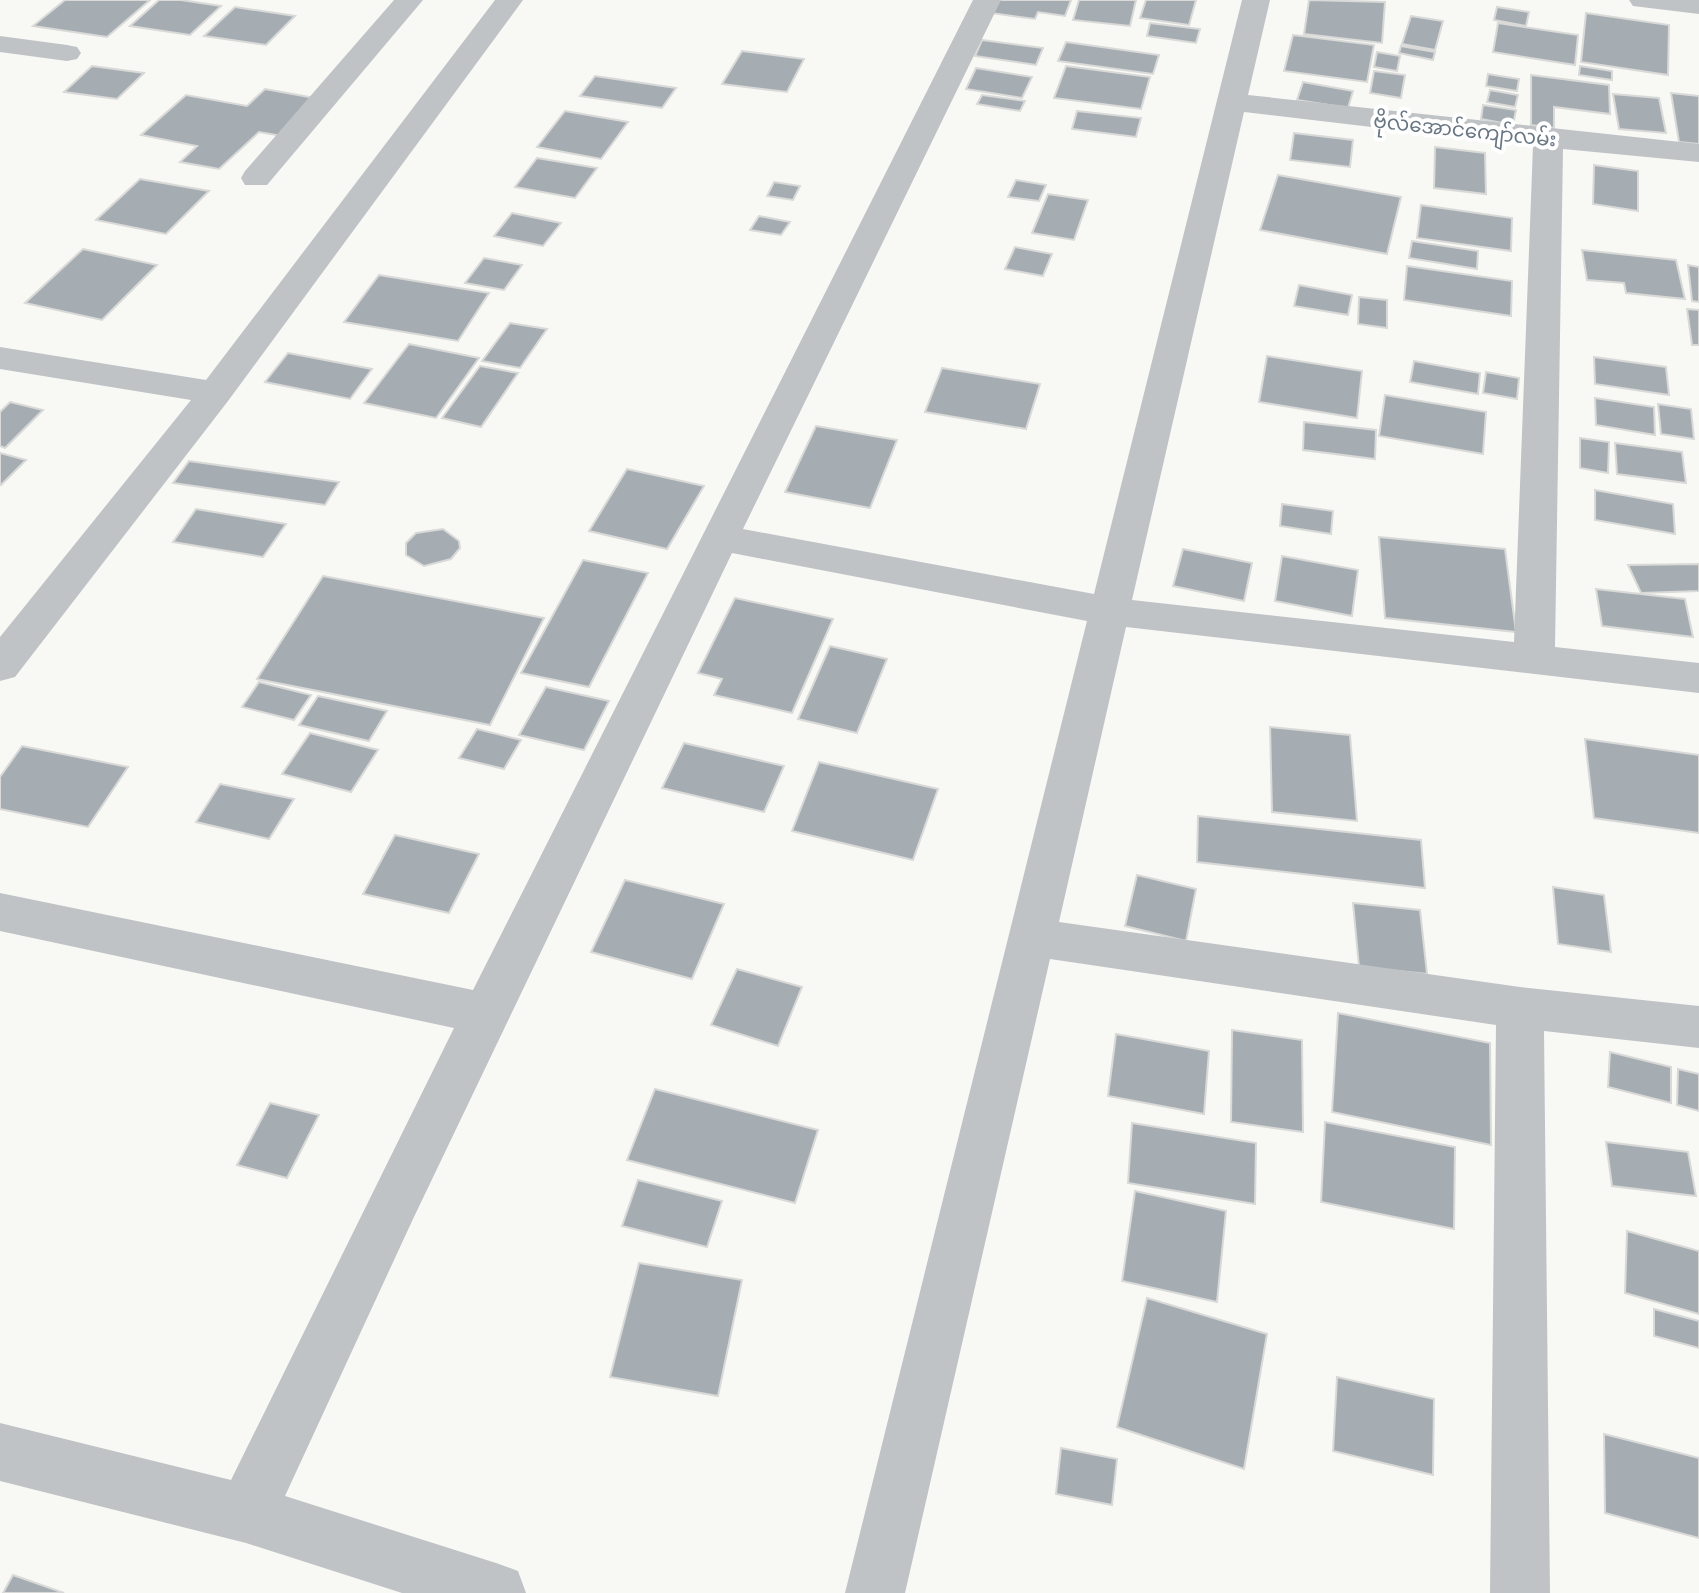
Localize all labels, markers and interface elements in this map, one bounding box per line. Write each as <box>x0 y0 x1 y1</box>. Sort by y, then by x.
street label: ဗိုလ်အောင်ကျော်လမ်း <box>1372 106 1558 157</box>

